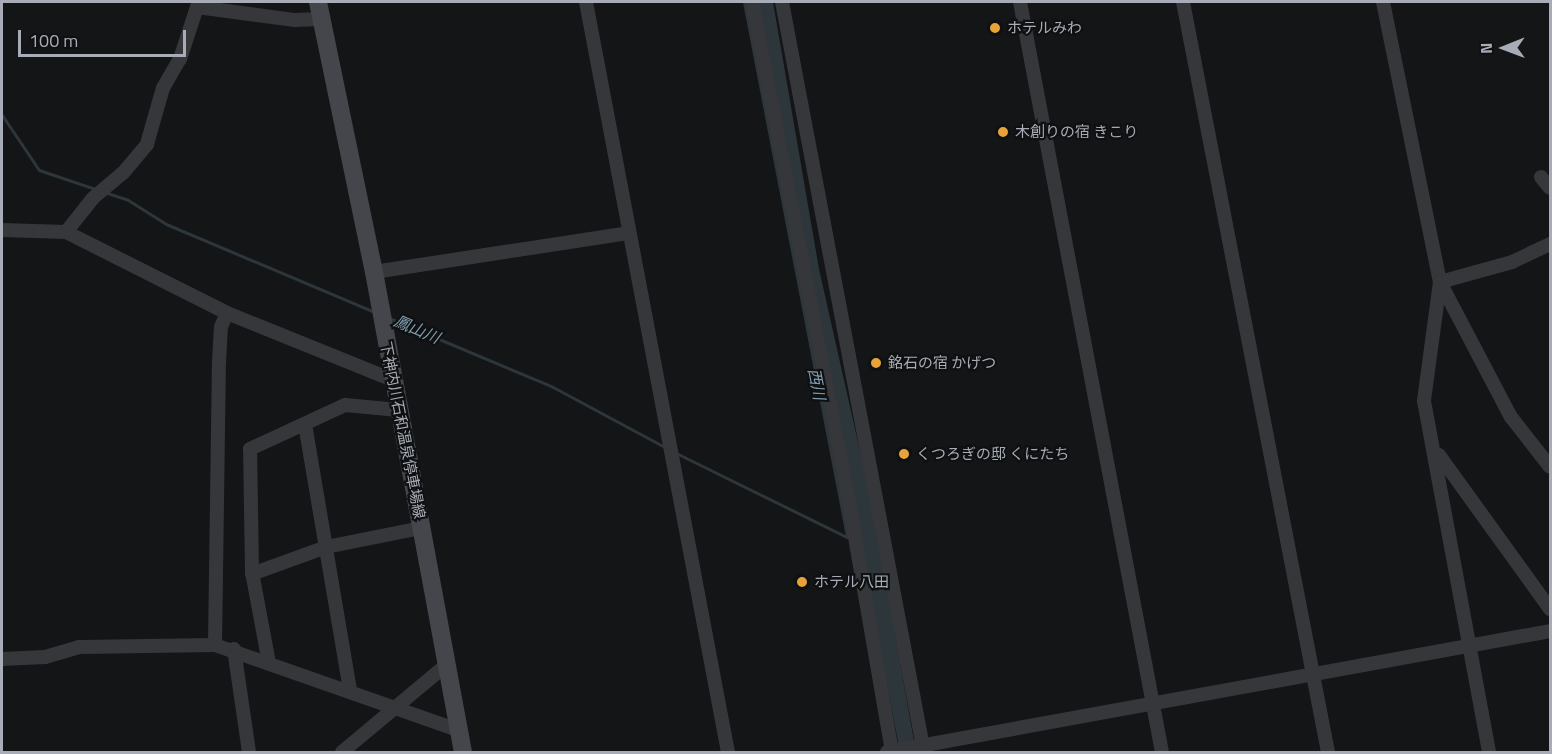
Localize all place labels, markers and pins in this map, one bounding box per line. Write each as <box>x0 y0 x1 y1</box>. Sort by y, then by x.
place label: ホテルみわ <box>1007 19 1082 37</box>
marker: ホテルみわ <box>988 21 1002 35</box>
place label: 木創りの宿 きこり <box>1015 123 1138 141</box>
marker: 木創りの宿 きこり <box>996 125 1010 139</box>
place label: 銘石の宿 かげつ <box>888 354 996 372</box>
marker: 銘石の宿 かげつ <box>869 356 883 370</box>
place label: くつろぎの邸 くにたち <box>916 445 1069 463</box>
marker: くつろぎの邸 くにたち <box>897 447 911 461</box>
place label: ホテル八田 <box>814 573 889 591</box>
marker: ホテル八田 <box>795 575 809 589</box>

